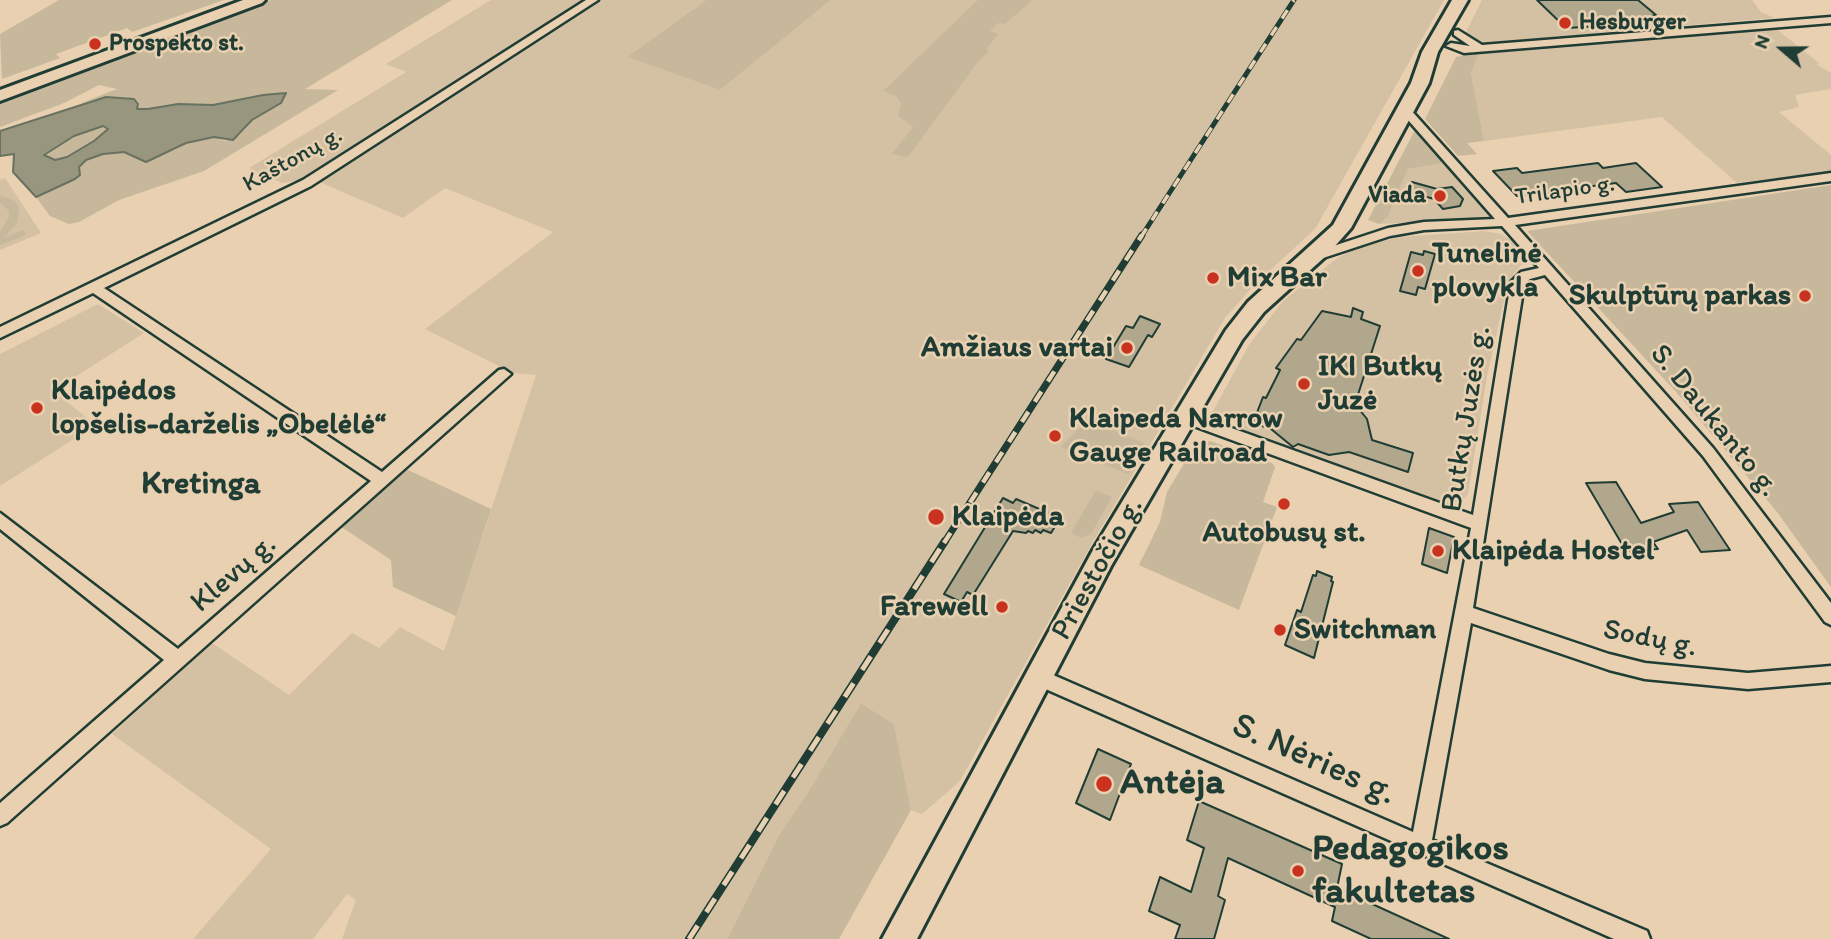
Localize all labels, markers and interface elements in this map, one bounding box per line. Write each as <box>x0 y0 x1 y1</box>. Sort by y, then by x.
place label: Hesburger <box>1579 9 1686 37</box>
north arrow <box>1747 14 1817 84</box>
marker: Hesburger <box>1557 15 1573 31</box>
place label: Prospekto st. <box>109 30 244 58</box>
text: N <box>1749 32 1775 52</box>
marker: Prospekto st. <box>87 36 103 52</box>
street label: Kaštonų g. <box>238 121 348 199</box>
street label: Trilapio g. <box>1513 170 1617 212</box>
place label: Viada <box>1368 182 1426 210</box>
marker: Viada <box>1432 188 1448 204</box>
place label: Tunelinė plovykla <box>1432 236 1542 306</box>
place label: Mix Bar <box>1227 260 1327 296</box>
marker: Tunelinė plovykla <box>1410 263 1426 279</box>
marker: Mix Bar <box>1205 270 1221 286</box>
place label: Skulptūrų parkas <box>1569 278 1791 314</box>
marker: Skulptūrų parkas <box>1797 288 1813 304</box>
street label: Butkų Juzės g. <box>1435 323 1499 515</box>
place label: Amžiaus vartai <box>921 330 1113 366</box>
street label: S. Daukanto g. <box>1641 337 1787 505</box>
marker: Amžiaus vartai <box>1119 340 1135 356</box>
place label: IKI Butkų Juzė <box>1318 349 1442 420</box>
place label: Klaipėdos lopšelis-darželis „Obelėlė“ <box>51 373 386 444</box>
marker: IKI Butkų Juzė <box>1296 376 1312 392</box>
marker: Klaipėdos lopšelis-darželis „Obelėlė“ <box>29 400 45 416</box>
place label: Klaipeda Narrow Gauge Railroad <box>1069 401 1283 471</box>
marker: Klaipeda Narrow Gauge Railroad <box>1047 428 1063 444</box>
district label: Kretinga <box>141 466 261 504</box>
street label: Priestočio g. <box>1044 491 1152 647</box>
marker: Autobusų st. <box>1276 496 1292 512</box>
place label: Klaipėda <box>952 499 1064 535</box>
marker: Klaipėda <box>926 507 946 527</box>
place label: Autobusų st. <box>1202 515 1366 551</box>
street label: Klevų g. <box>184 527 284 621</box>
place label: Klaipėda Hostel <box>1452 533 1654 569</box>
marker: Klaipėda Hostel <box>1430 543 1446 559</box>
place label: Farewell <box>880 589 988 625</box>
marker: Farewell <box>994 599 1010 615</box>
place label: Switchman <box>1294 612 1436 648</box>
street label: Sodų g. <box>1600 612 1700 666</box>
marker: Switchman <box>1272 622 1288 638</box>
street label: S. Nėries g. <box>1225 704 1403 816</box>
place label: Antėja <box>1120 762 1224 806</box>
marker: Antėja <box>1094 774 1114 794</box>
place label: Pedagogikos fakultetas <box>1312 828 1509 915</box>
marker: Pedagogikos fakultetas <box>1290 863 1306 879</box>

